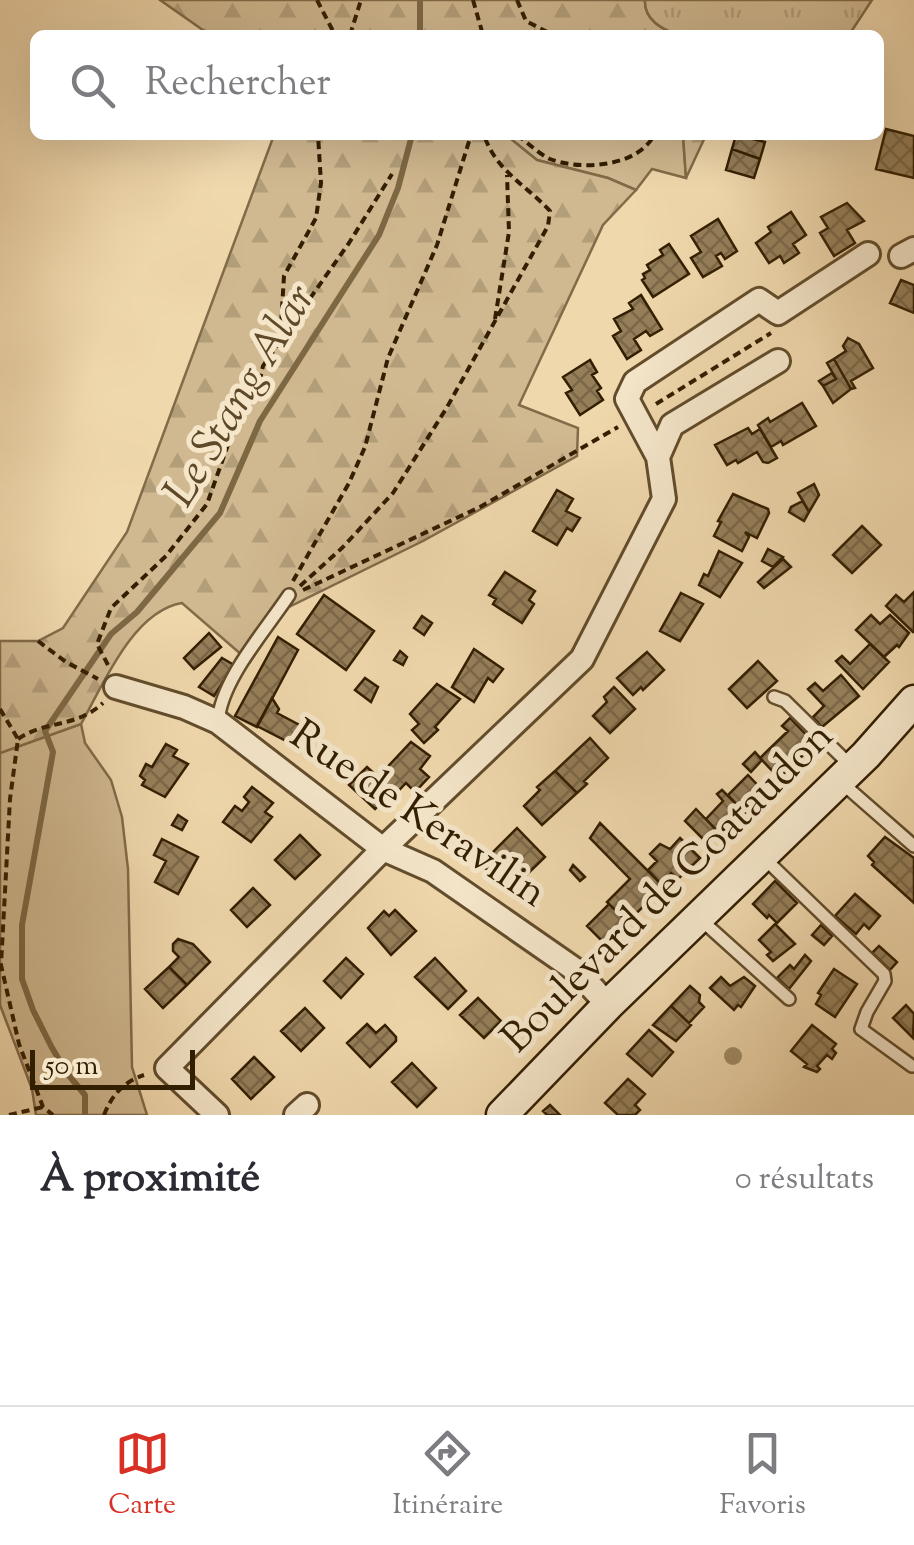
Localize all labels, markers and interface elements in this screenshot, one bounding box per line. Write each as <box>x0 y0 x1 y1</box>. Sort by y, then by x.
search box <box>30 30 884 140</box>
icon: search <box>65 58 120 113</box>
text: Rechercher <box>145 58 331 112</box>
water label: Le Stang Alar <box>150 273 334 521</box>
street label: Rue de Keravilin <box>276 708 558 924</box>
street label: Boulevard de Coataudon <box>489 709 849 1069</box>
scale bar <box>30 1045 195 1090</box>
text: 50 m <box>45 1047 99 1087</box>
text: À proximité <box>40 1150 260 1210</box>
text: 0 résultats <box>735 1157 874 1203</box>
tab: Carte <box>108 1426 176 1526</box>
tab: Itinéraire <box>392 1426 503 1526</box>
tab: Favoris <box>720 1426 806 1526</box>

